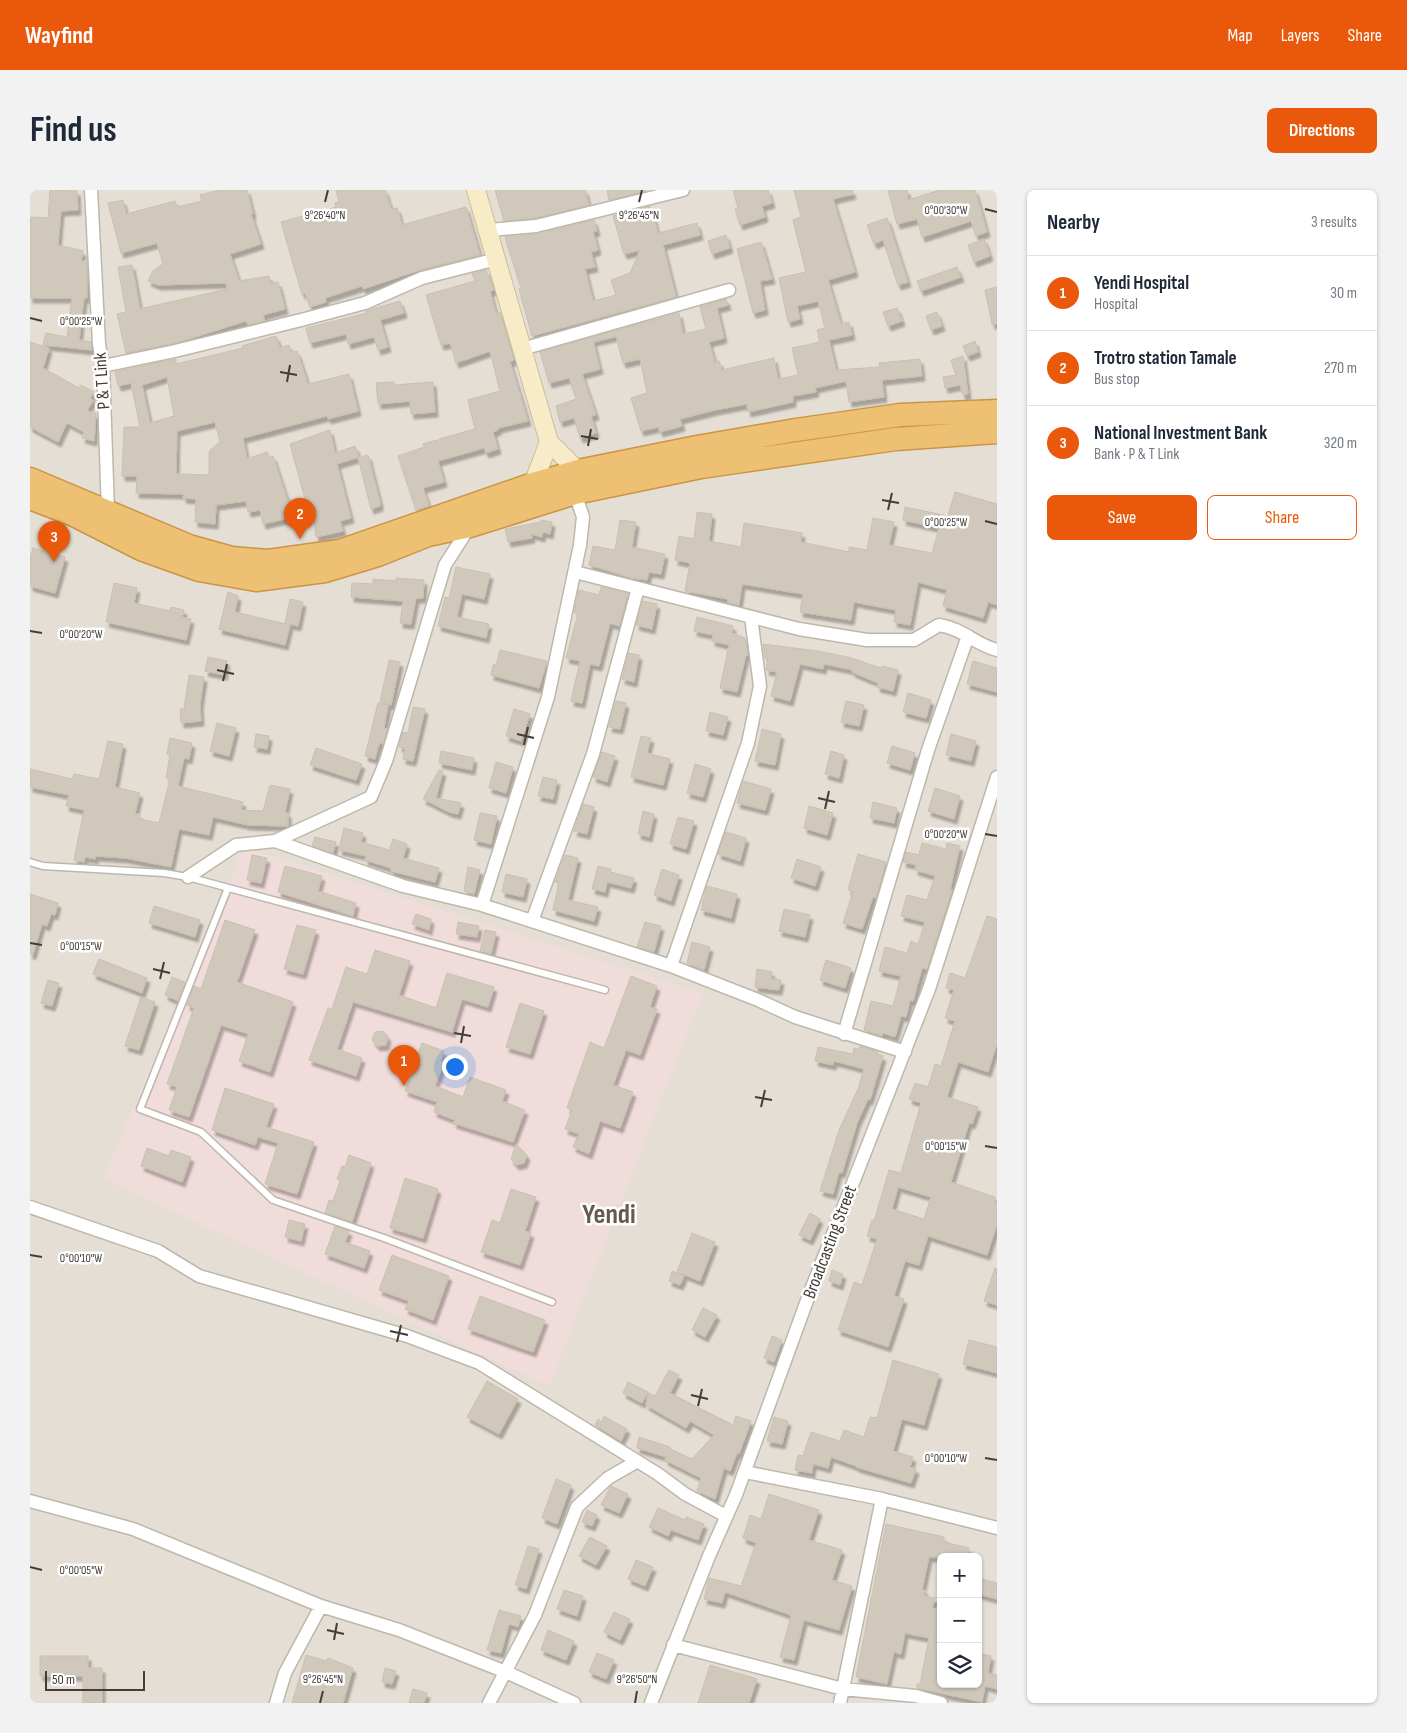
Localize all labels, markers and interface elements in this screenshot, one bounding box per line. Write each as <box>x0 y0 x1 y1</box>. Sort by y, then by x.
text: Wayfind <box>25 21 93 50</box>
text: Map <box>1228 25 1253 46</box>
text: Layers <box>1281 25 1320 46</box>
text: Share <box>1348 25 1382 46</box>
button: Directions <box>1267 108 1377 153</box>
text: Find us <box>30 109 117 152</box>
text: 0°00'30"W <box>924 203 968 218</box>
text: 9°26'40"N <box>305 208 345 223</box>
text: 9°26'45"N <box>619 208 659 223</box>
text: Nearby <box>1047 210 1100 235</box>
text: 3 results <box>1311 213 1357 232</box>
text: Yendi Hospital <box>1094 272 1189 295</box>
text: 1 <box>1060 284 1066 303</box>
text: 30 m <box>1330 284 1357 303</box>
text: Hospital <box>1094 295 1138 314</box>
text: 0°00'25"W <box>60 314 102 329</box>
text: Trotro station Tamale <box>1094 347 1237 370</box>
street label: P & T Link <box>90 352 114 410</box>
text: 2 <box>1059 359 1067 378</box>
text: 270 m <box>1324 359 1357 378</box>
text: Bus stop <box>1094 370 1140 389</box>
text: National Investment Bank <box>1094 422 1267 445</box>
text: 3 <box>1059 434 1067 453</box>
text: 320 m <box>1324 434 1357 453</box>
text: Bank · P & T Link <box>1094 445 1179 464</box>
button: Save <box>1047 495 1197 540</box>
button: Share <box>1207 495 1357 540</box>
pin: 2 <box>284 498 316 539</box>
text: 0°00'25"W <box>925 515 967 530</box>
pin: 3 <box>38 521 70 562</box>
text: 0°00'20"W <box>59 627 103 642</box>
text: 0°00'20"W <box>924 827 968 842</box>
text: 0°00'15"W <box>60 939 102 954</box>
pin: 1 <box>388 1045 420 1086</box>
your location <box>442 1054 468 1080</box>
text: 0°00'15"W <box>925 1139 967 1154</box>
street label: Broadcasting Street <box>799 1182 861 1302</box>
district label: Yendi <box>582 1198 636 1231</box>
text: 0°00'10"W <box>60 1251 102 1266</box>
text: 0°00'10"W <box>925 1451 967 1466</box>
map controls <box>937 1553 982 1688</box>
button: + <box>937 1553 982 1598</box>
text: 0°00'05"W <box>60 1563 103 1578</box>
button: − <box>937 1598 982 1643</box>
button: layers <box>937 1643 982 1688</box>
scale bar <box>45 1668 145 1691</box>
text: 50 m <box>52 1671 75 1688</box>
text: 9°26'45"N <box>303 1672 343 1687</box>
text: 9°26'50"N <box>617 1672 657 1687</box>

